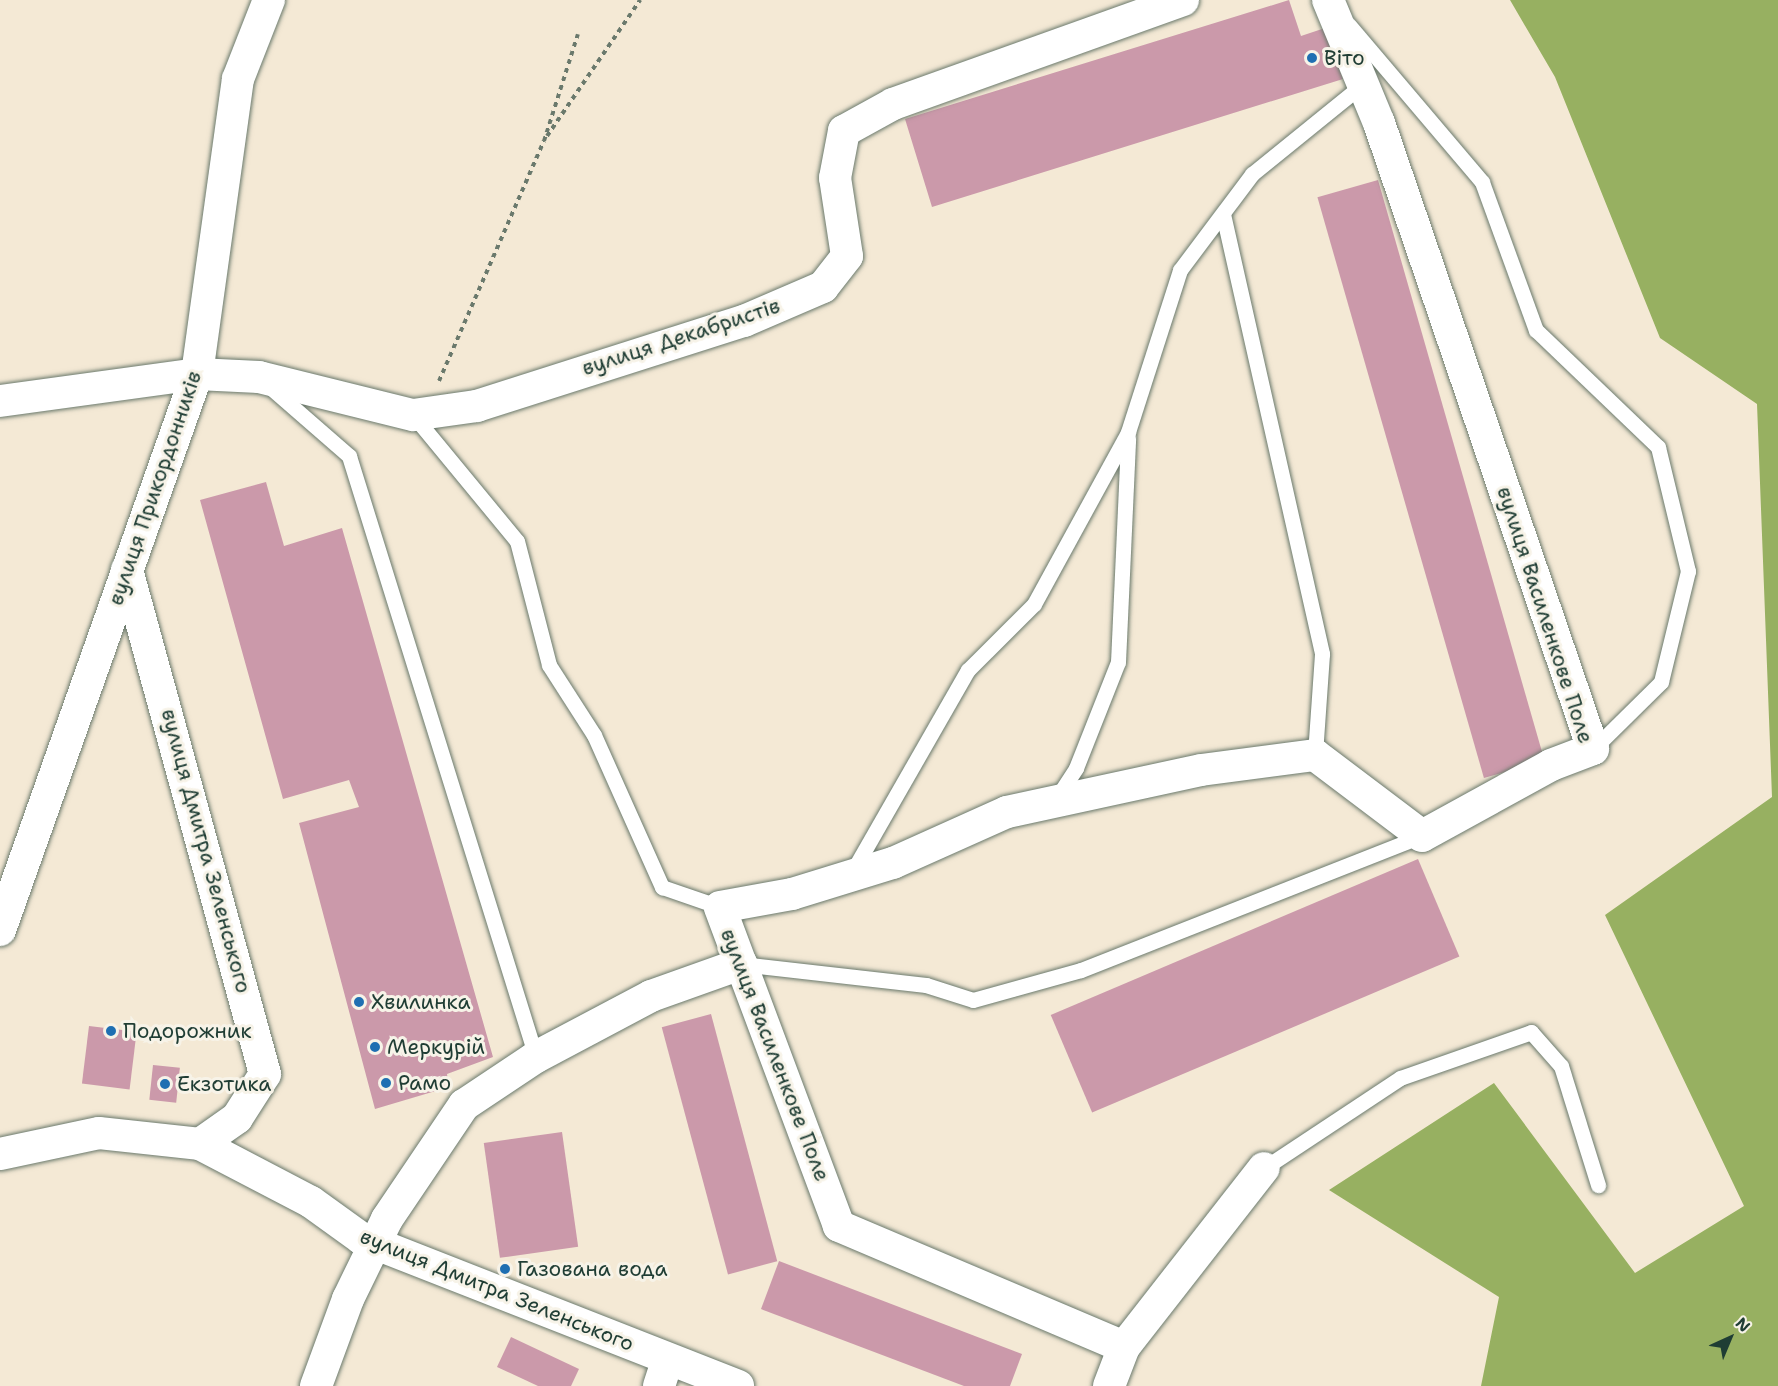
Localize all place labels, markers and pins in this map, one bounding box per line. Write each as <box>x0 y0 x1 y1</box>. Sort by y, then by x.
place label: Віто <box>1324 45 1365 71</box>
marker: Віто <box>1305 51 1319 65</box>
place label: Хвилинка <box>371 989 471 1015</box>
marker: Хвилинка <box>352 995 366 1009</box>
place label: Подорожник <box>123 1018 252 1044</box>
marker: Подорожник <box>104 1024 118 1038</box>
place label: Меркурій <box>387 1034 485 1060</box>
marker: Меркурій <box>368 1040 382 1054</box>
place label: Рамо <box>398 1070 451 1096</box>
place label: Екзотика <box>177 1071 271 1097</box>
marker: Рамо <box>379 1076 393 1090</box>
marker: Екзотика <box>158 1077 172 1091</box>
place label: Газована вода <box>517 1256 667 1282</box>
marker: Газована вода <box>498 1262 512 1276</box>

